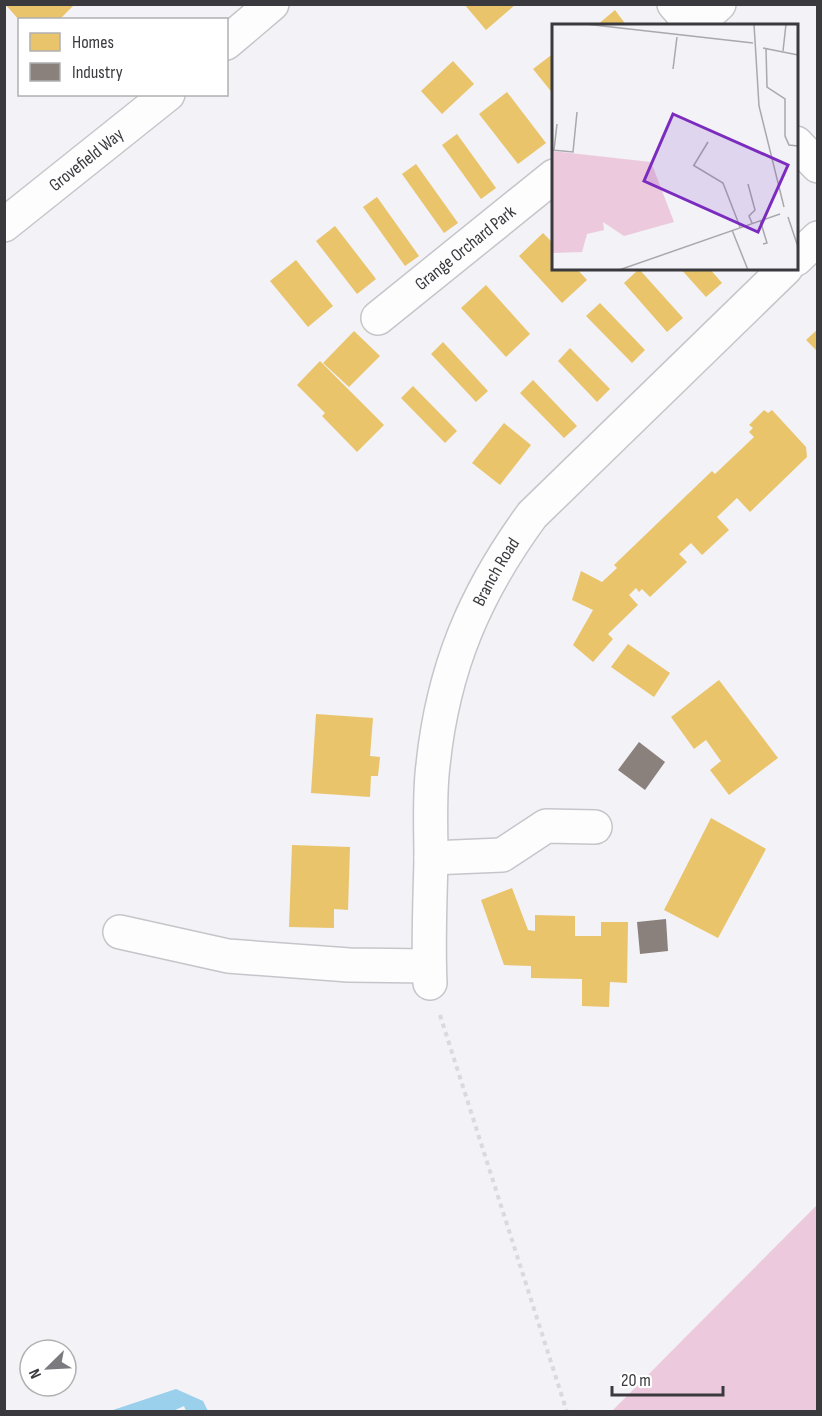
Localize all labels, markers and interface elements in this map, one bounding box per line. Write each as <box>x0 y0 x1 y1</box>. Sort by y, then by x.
legend <box>18 18 228 96</box>
inset map <box>552 24 798 270</box>
text: Homes <box>72 32 114 53</box>
text: Industry <box>72 62 123 83</box>
street label: Grovefield Way <box>45 124 128 196</box>
street label: Grange Orchard Park <box>411 201 520 295</box>
street label: Branch Road <box>468 534 524 610</box>
north arrow <box>18 1338 78 1398</box>
scale bar <box>612 1359 723 1397</box>
text: N <box>25 1366 46 1381</box>
text: 20 m <box>621 1370 651 1391</box>

